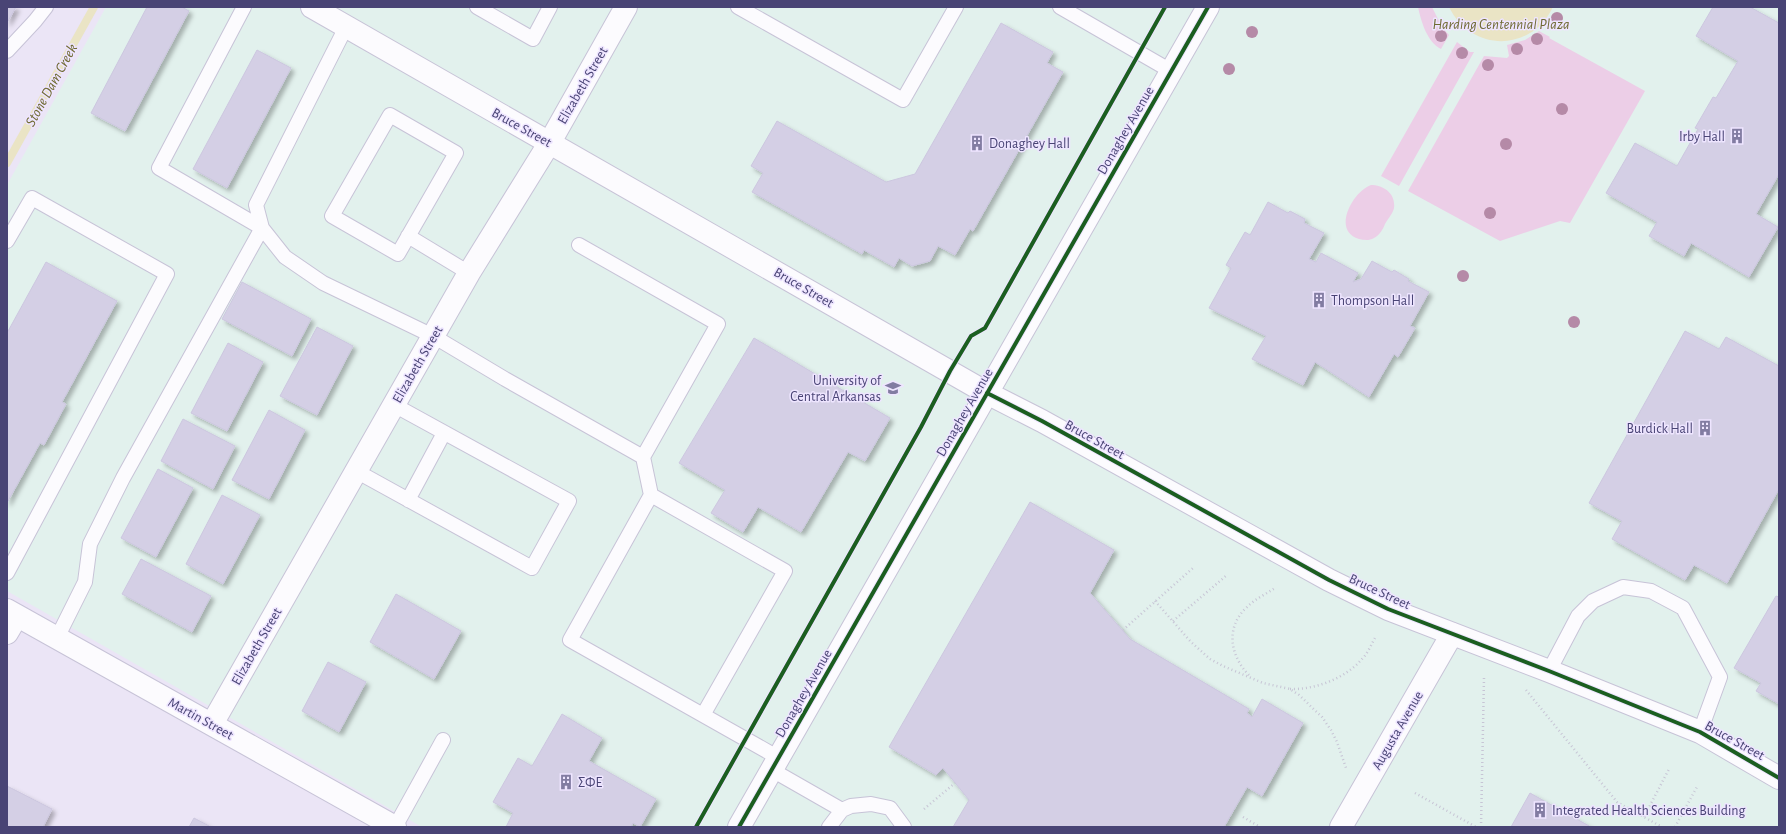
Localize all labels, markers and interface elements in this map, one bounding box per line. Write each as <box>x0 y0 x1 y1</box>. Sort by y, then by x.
water label: Harding Centennial Plaza <box>1432 17 1570 32</box>
water label: Stone Dam Creek <box>23 41 80 129</box>
street label: Elizabeth Street <box>555 44 611 126</box>
street label: Donaghey Avenue <box>1095 84 1157 177</box>
street label: Bruce Street <box>489 106 554 150</box>
building icon: Irby Hall <box>1728 127 1746 145</box>
place label: Irby Hall <box>1679 130 1725 144</box>
building icon: Donaghey Hall <box>968 134 986 152</box>
place label: Donaghey Hall <box>989 137 1070 151</box>
street label: Bruce Street <box>771 265 836 311</box>
building icon: Thompson Hall <box>1310 291 1328 309</box>
place label: Thompson Hall <box>1331 294 1414 308</box>
street label: Elizabeth Street <box>390 323 446 405</box>
street label: Donaghey Avenue <box>934 366 996 459</box>
place label: University of Central Arkansas <box>790 374 882 404</box>
school or university icon: University of Central Arkansas <box>884 379 902 397</box>
street label: Bruce Street <box>1062 418 1127 462</box>
building icon: Burdick Hall <box>1696 419 1714 437</box>
place label: Burdick Hall <box>1627 422 1693 436</box>
street label: Bruce Street <box>1347 572 1413 612</box>
street label: Elizabeth Street <box>229 605 285 687</box>
street label: Donaghey Avenue <box>773 647 835 740</box>
street label: Augusta Avenue <box>1370 689 1426 772</box>
street label: Martin Street <box>166 695 236 743</box>
street label: Bruce Street <box>1702 719 1767 763</box>
building icon: ΣΦΕ <box>557 773 575 791</box>
place label: ΣΦΕ <box>578 776 603 790</box>
building icon: Integrated Health Sciences Building <box>1531 801 1549 819</box>
place label: Integrated Health Sciences Building <box>1552 804 1746 818</box>

